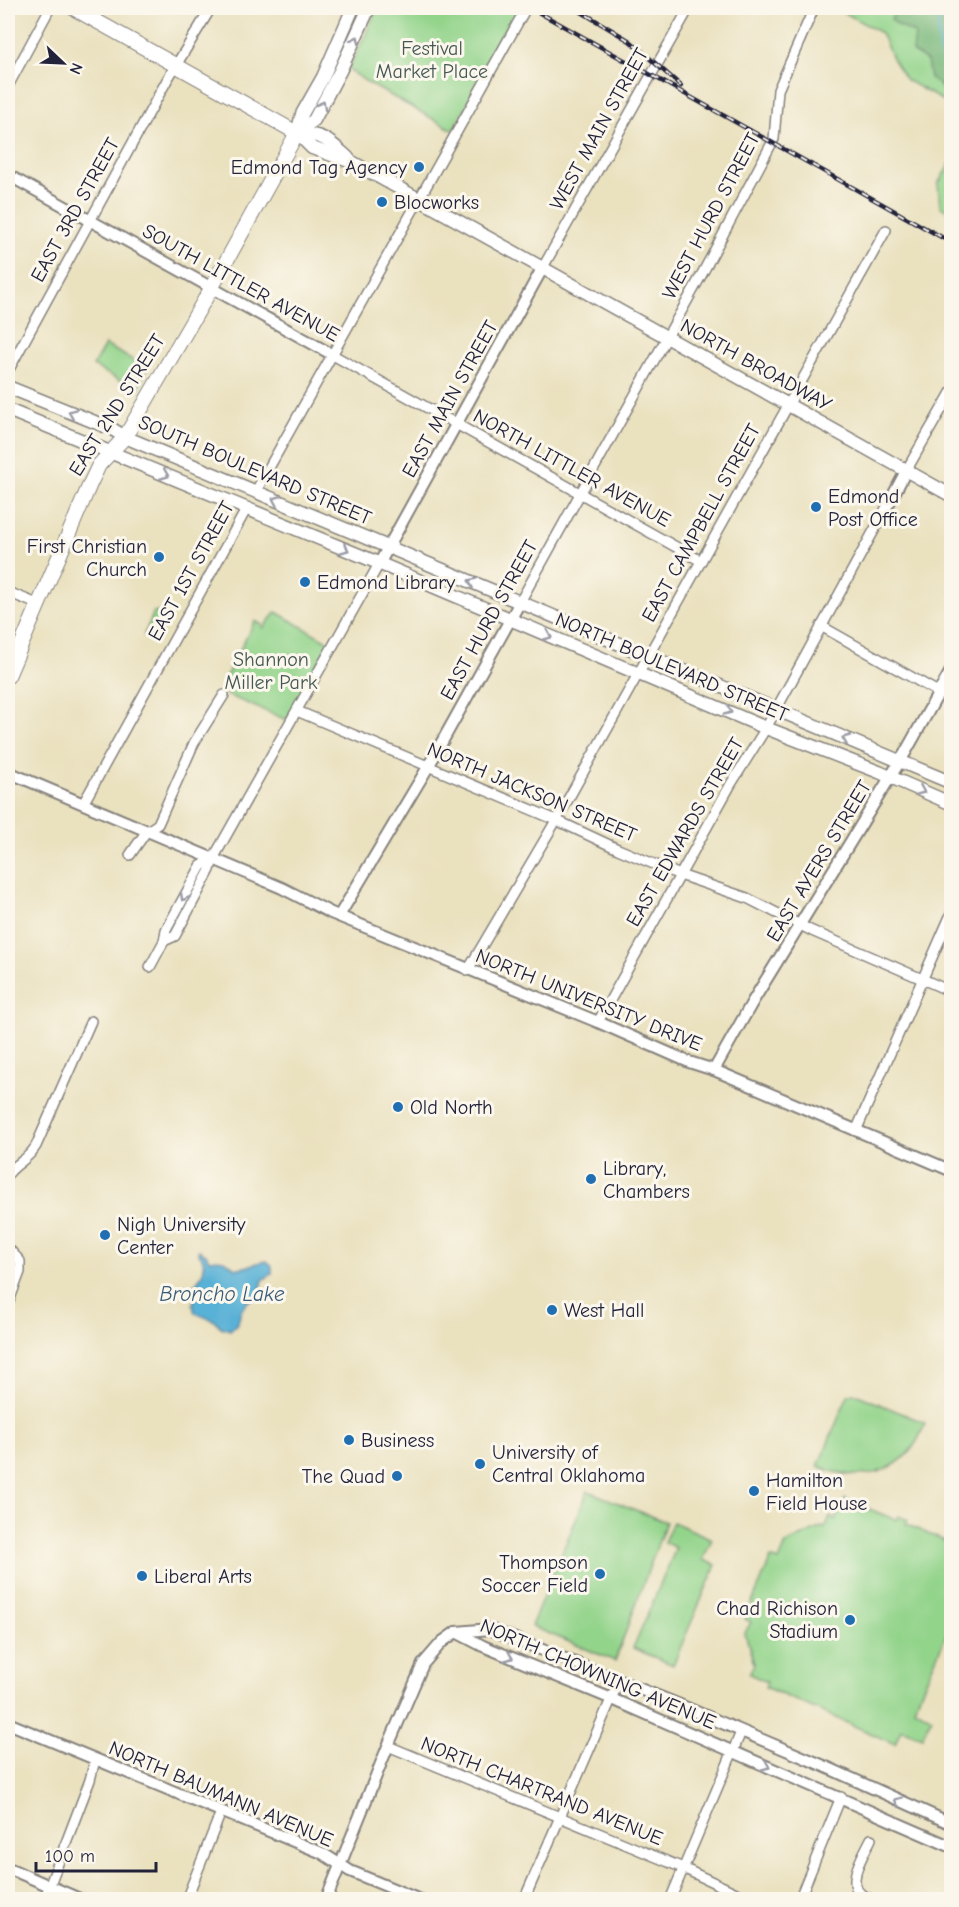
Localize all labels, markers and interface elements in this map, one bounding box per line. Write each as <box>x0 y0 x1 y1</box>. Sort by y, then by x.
north arrow <box>33 33 93 93</box>
one-way arrow <box>348 35 360 46</box>
park label: Festival Market Place <box>376 37 488 83</box>
street label: WEST MAIN STREET <box>545 44 653 214</box>
text: N <box>66 60 86 77</box>
one-way arrow <box>315 101 326 111</box>
street label: WEST HURD STREET <box>657 128 765 303</box>
street label: EAST 3RD STREET <box>26 133 124 286</box>
place label: Edmond Tag Agency <box>231 156 407 179</box>
marker: Edmond Tag Agency <box>412 160 426 174</box>
place label: Blocworks <box>394 191 479 214</box>
marker: Blocworks <box>375 195 389 209</box>
street label: SOUTH LITTLER AVENUE <box>138 219 344 347</box>
street label: NORTH BROADWAY <box>676 314 836 416</box>
street label: EAST MAIN STREET <box>397 316 503 481</box>
street label: EAST 2ND STREET <box>64 329 170 480</box>
street label: NORTH LITTLER AVENUE <box>469 404 675 532</box>
one-way arrow <box>67 408 78 420</box>
street label: SOUTH BOULEVARD STREET <box>135 410 375 530</box>
street label: EAST CAMPBELL STREET <box>637 420 765 626</box>
one-way arrow <box>159 468 170 480</box>
place label: Edmond Post Office <box>828 485 918 531</box>
one-way arrow <box>271 495 282 507</box>
street label: EAST 1ST STREET <box>143 497 239 645</box>
marker: Edmond Post Office <box>809 500 823 514</box>
place label: First Christian Church <box>27 535 147 581</box>
street label: EAST HURD STREET <box>435 536 543 704</box>
one-way arrow <box>339 542 350 554</box>
marker: First Christian Church <box>152 550 166 564</box>
place label: Edmond Library <box>317 571 455 594</box>
marker: Edmond Library <box>298 575 312 589</box>
one-way arrow <box>468 577 479 589</box>
street label: NORTH BOULEVARD STREET <box>552 607 792 727</box>
one-way arrow <box>542 629 553 641</box>
park label: Shannon Miller Park <box>225 648 318 694</box>
one-way arrow <box>722 704 733 716</box>
street label: EAST EDWARDS STREET <box>622 733 749 930</box>
one-way arrow <box>841 734 852 746</box>
street label: NORTH JACKSON STREET <box>424 737 641 847</box>
street label: EAST AYERS STREET <box>762 776 876 946</box>
one-way arrow <box>914 784 925 796</box>
one-way arrow <box>180 890 191 901</box>
street label: NORTH UNIVERSITY DRIVE <box>472 944 706 1056</box>
place label: Old North <box>410 1096 493 1119</box>
marker: Old North <box>391 1100 405 1114</box>
place label: Library, Chambers <box>603 1157 690 1203</box>
marker: Library, Chambers <box>584 1172 598 1186</box>
place label: Nigh University Center <box>117 1213 246 1259</box>
marker: Nigh University Center <box>98 1228 112 1242</box>
water label: Broncho Lake <box>160 1282 285 1306</box>
place label: West Hall <box>564 1299 644 1322</box>
marker: West Hall <box>545 1303 559 1317</box>
place label: Business <box>361 1429 434 1452</box>
marker: Business <box>342 1433 356 1447</box>
place label: University of Central Oklahoma <box>492 1441 645 1487</box>
marker: University of Central Oklahoma <box>473 1457 487 1471</box>
place label: The Quad <box>302 1465 385 1488</box>
marker: The Quad <box>390 1469 404 1483</box>
place label: Hamilton Field House <box>766 1469 867 1515</box>
marker: Hamilton Field House <box>747 1484 761 1498</box>
place label: Thompson Soccer Field <box>481 1551 588 1597</box>
place label: Liberal Arts <box>154 1565 252 1588</box>
marker: Thompson Soccer Field <box>593 1567 607 1581</box>
marker: Liberal Arts <box>135 1569 149 1583</box>
place label: Chad Richison Stadium <box>716 1597 838 1643</box>
marker: Chad Richison Stadium <box>843 1613 857 1627</box>
street label: NORTH CHOWNING AVENUE <box>477 1614 719 1734</box>
one-way arrow <box>503 1650 514 1662</box>
street label: NORTH CHARTRAND AVENUE <box>418 1732 666 1850</box>
street label: NORTH BAUMANN AVENUE <box>105 1736 337 1852</box>
one-way arrow <box>760 1759 771 1771</box>
one-way arrow <box>893 1796 904 1808</box>
scale bar <box>36 1835 156 1873</box>
text: 100 m <box>45 1846 95 1867</box>

